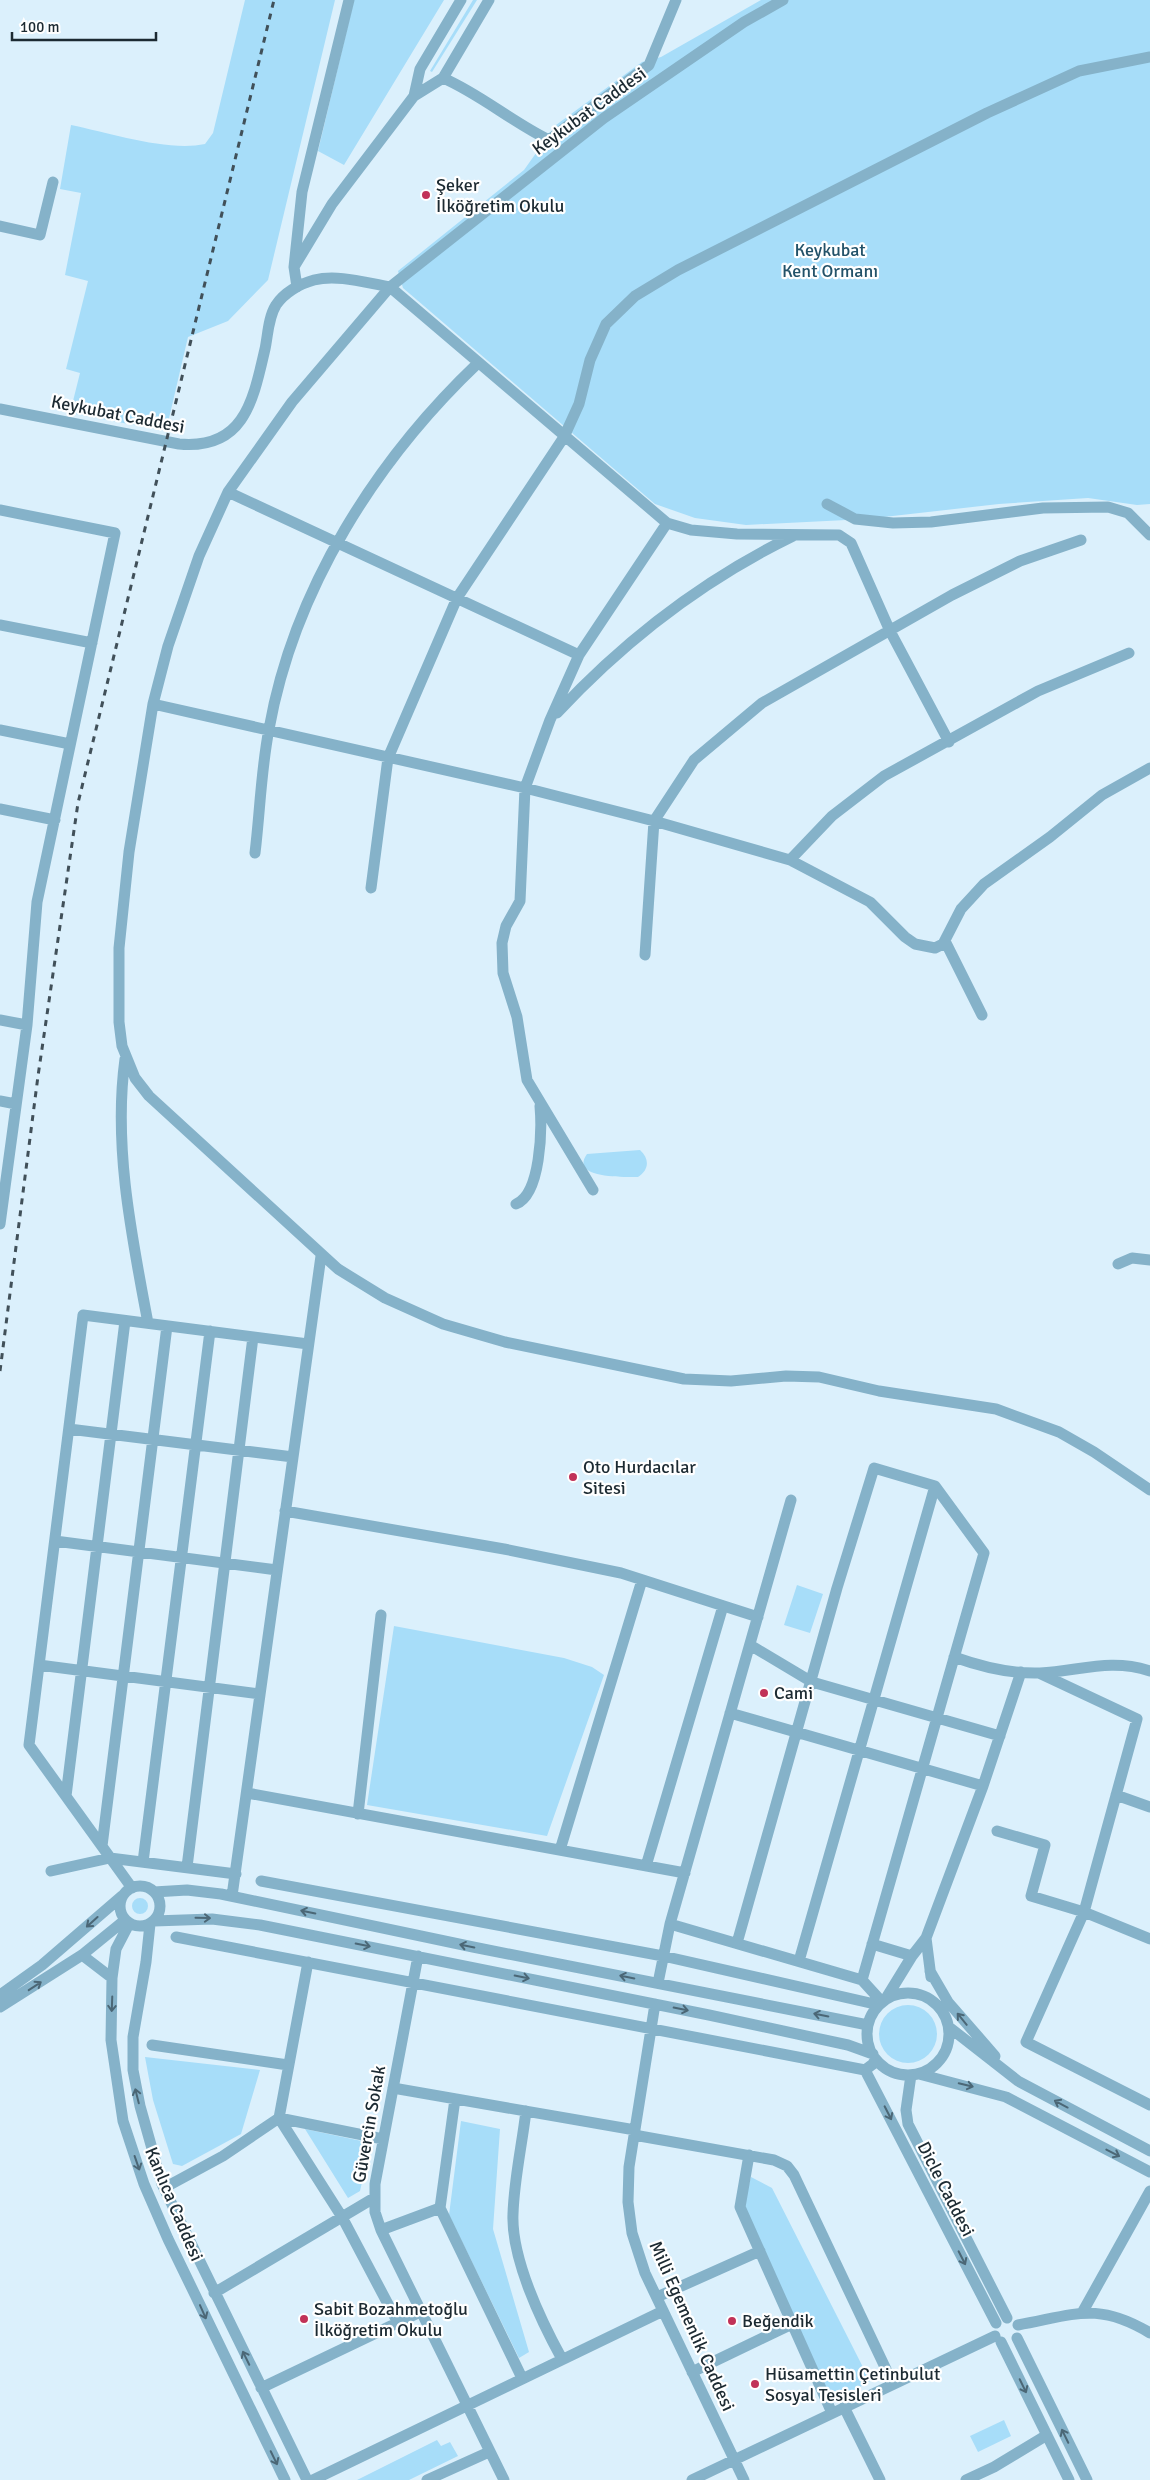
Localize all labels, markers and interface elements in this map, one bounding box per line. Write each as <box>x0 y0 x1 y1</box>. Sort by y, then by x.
scale bar <box>12 10 156 42</box>
text: 100 m <box>20 18 60 36</box>
street label: Keykubat Caddesi <box>528 62 650 160</box>
place label: Şeker İlköğretim Okulu <box>436 174 564 217</box>
marker: Şeker İlköğretim Okulu <box>420 189 432 201</box>
park label: Keykubat Kent Ormanı <box>782 239 878 282</box>
street label: Keykubat Caddesi <box>49 390 187 438</box>
place label: Oto Hurdacılar Sitesi <box>583 1456 696 1499</box>
marker: Oto Hurdacılar Sitesi <box>567 1471 579 1483</box>
place label: Cami <box>774 1682 813 1704</box>
marker: Cami <box>758 1687 770 1699</box>
one-way arrow <box>301 1907 317 1917</box>
one-way arrow <box>194 1914 210 1923</box>
one-way arrow <box>86 1916 99 1928</box>
one-way arrow <box>354 1941 370 1951</box>
one-way arrow <box>460 1941 476 1950</box>
one-way arrow <box>619 1972 635 1982</box>
one-way arrow <box>513 1973 529 1983</box>
one-way arrow <box>28 1980 42 1990</box>
one-way arrow <box>107 1996 116 2012</box>
one-way arrow <box>673 2005 689 2015</box>
one-way arrow <box>813 2010 829 2020</box>
one-way arrow <box>957 2013 968 2026</box>
street label: Güvercin Sokak <box>348 2064 390 2184</box>
one-way arrow <box>958 2081 974 2090</box>
one-way arrow <box>132 2088 141 2104</box>
one-way arrow <box>1053 2099 1068 2109</box>
one-way arrow <box>884 2105 893 2120</box>
street label: Dicle Caddesi <box>913 2138 979 2240</box>
street label: Kanlıca Caddesi <box>140 2144 208 2264</box>
one-way arrow <box>1105 2149 1120 2158</box>
one-way arrow <box>133 2155 142 2171</box>
street label: Milli Egemenlik Caddesi <box>645 2237 739 2415</box>
one-way arrow <box>957 2250 967 2265</box>
place label: Sabit Bozahmetoğlu İlköğretim Okulu <box>314 2298 468 2341</box>
one-way arrow <box>198 2304 208 2319</box>
place label: Beğendik <box>742 2310 814 2332</box>
marker: Sabit Bozahmetoğlu İlköğretim Okulu <box>298 2313 310 2325</box>
marker: Beğendik <box>726 2315 738 2327</box>
one-way arrow <box>241 2351 250 2366</box>
place label: Hüsamettin Çetinbulut Sosyal Tesisleri <box>765 2363 940 2406</box>
marker: Hüsamettin Çetinbulut Sosyal Tesisleri <box>749 2378 761 2390</box>
one-way arrow <box>1019 2378 1028 2393</box>
one-way arrow <box>1060 2429 1069 2444</box>
one-way arrow <box>270 2450 280 2465</box>

